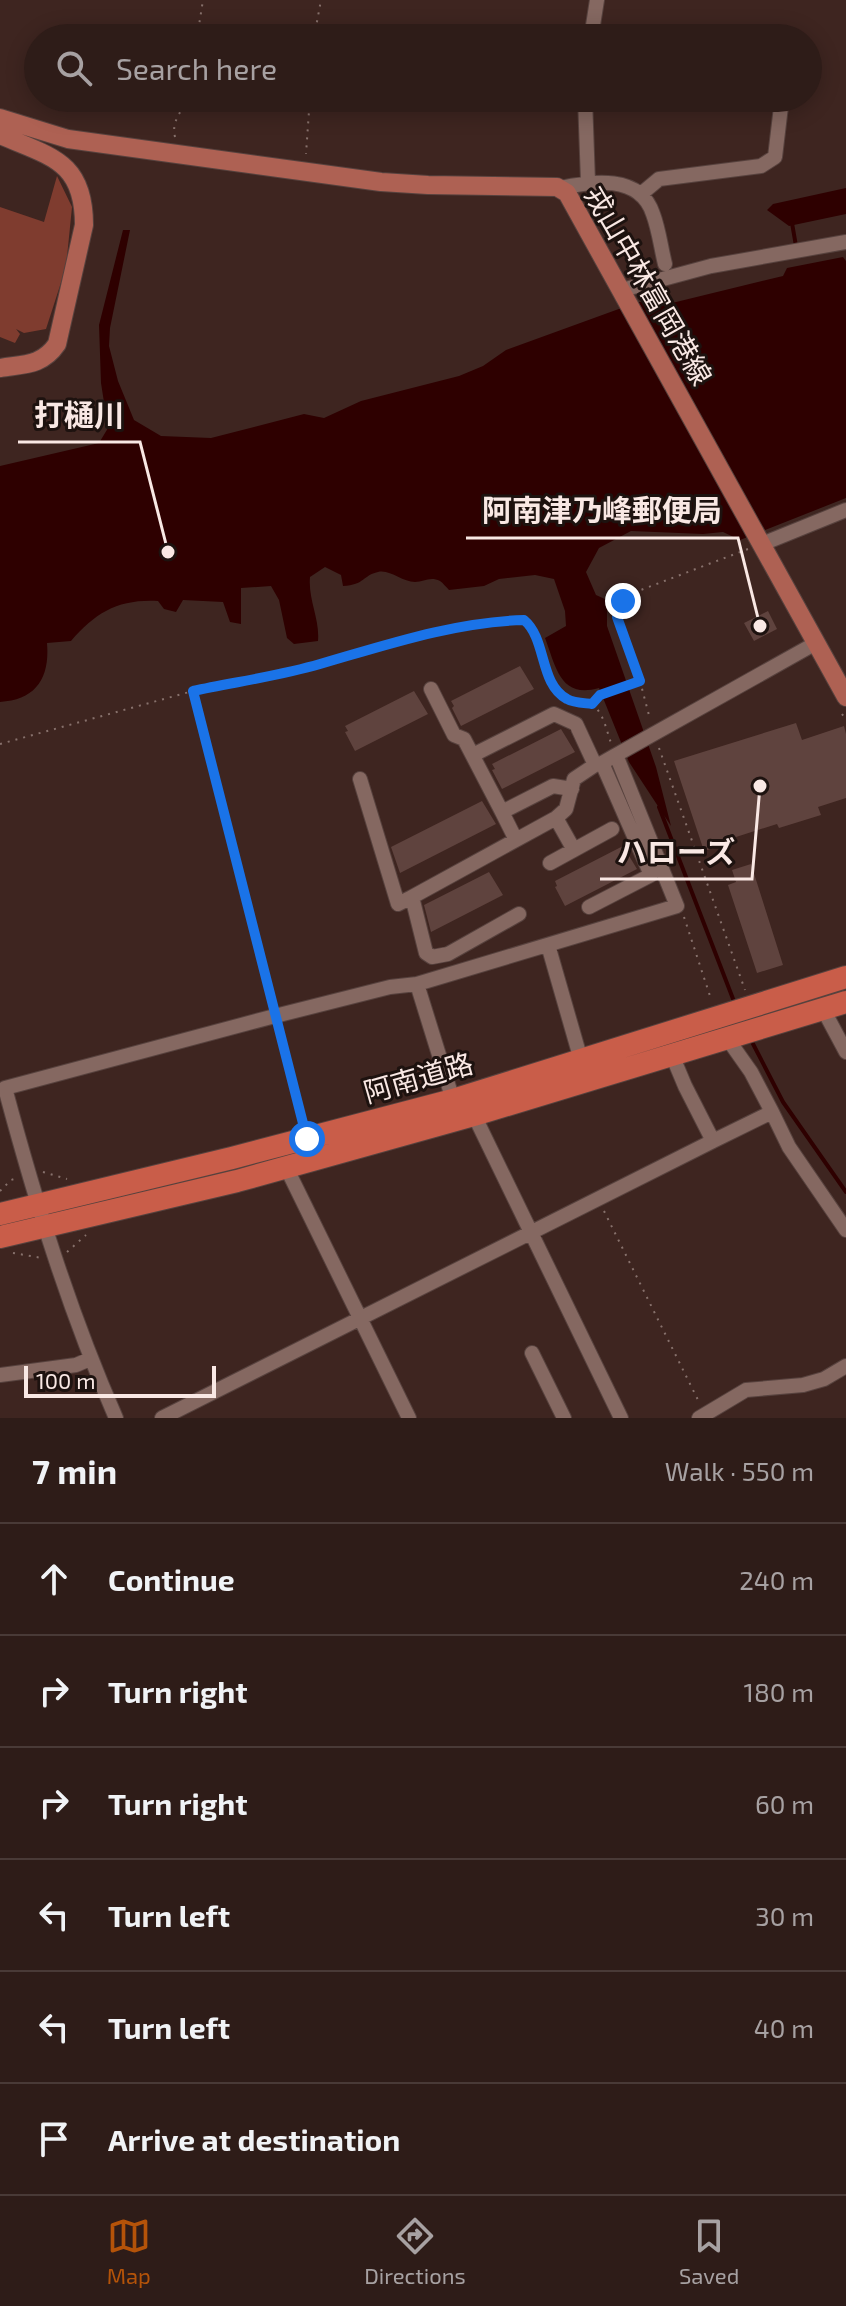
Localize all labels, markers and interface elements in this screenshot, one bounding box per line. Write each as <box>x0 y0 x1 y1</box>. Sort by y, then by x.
search box <box>24 24 822 112</box>
icon: search <box>52 46 96 90</box>
text: Search here <box>116 50 277 86</box>
street label: 戎山中林富岡港線 <box>578 179 720 391</box>
callout: 打樋川 <box>18 388 140 442</box>
text: 打樋川 <box>34 396 124 432</box>
callout: 阿南津乃峰郵便局 <box>466 484 738 538</box>
text: 阿南津乃峰郵便局 <box>482 491 722 527</box>
route end <box>605 583 641 619</box>
callout: ハローズ <box>600 825 752 879</box>
text: ハローズ <box>617 833 735 869</box>
street label: 阿南道路 <box>359 1045 477 1109</box>
route start <box>289 1121 325 1157</box>
scale bar <box>24 1362 216 1398</box>
text: 100 m <box>36 1367 95 1393</box>
text: 7 min <box>32 1450 117 1491</box>
text: Walk · 550 m <box>665 1455 814 1486</box>
icon: ahead <box>32 1557 76 1601</box>
text: Continue <box>108 1561 235 1597</box>
text: 240 m <box>739 1564 814 1595</box>
icon: right <box>32 1669 76 1713</box>
text: Turn right <box>108 1673 248 1709</box>
text: 180 m <box>744 1676 814 1707</box>
icon: right <box>32 1781 76 1825</box>
text: Turn right <box>108 1785 248 1821</box>
text: 60 m <box>755 1788 814 1819</box>
icon: left <box>32 1893 76 1937</box>
text: Turn left <box>108 1897 230 1933</box>
text: 30 m <box>755 1900 814 1931</box>
icon: left <box>32 2005 76 2049</box>
text: Turn left <box>108 2009 230 2045</box>
text: 40 m <box>754 2012 814 2043</box>
icon: arrive <box>32 2117 76 2161</box>
text: Arrive at destination <box>108 2121 400 2157</box>
tab: Map <box>107 2214 151 2288</box>
tab: Directions <box>364 2214 466 2288</box>
tab: Saved <box>679 2214 739 2288</box>

